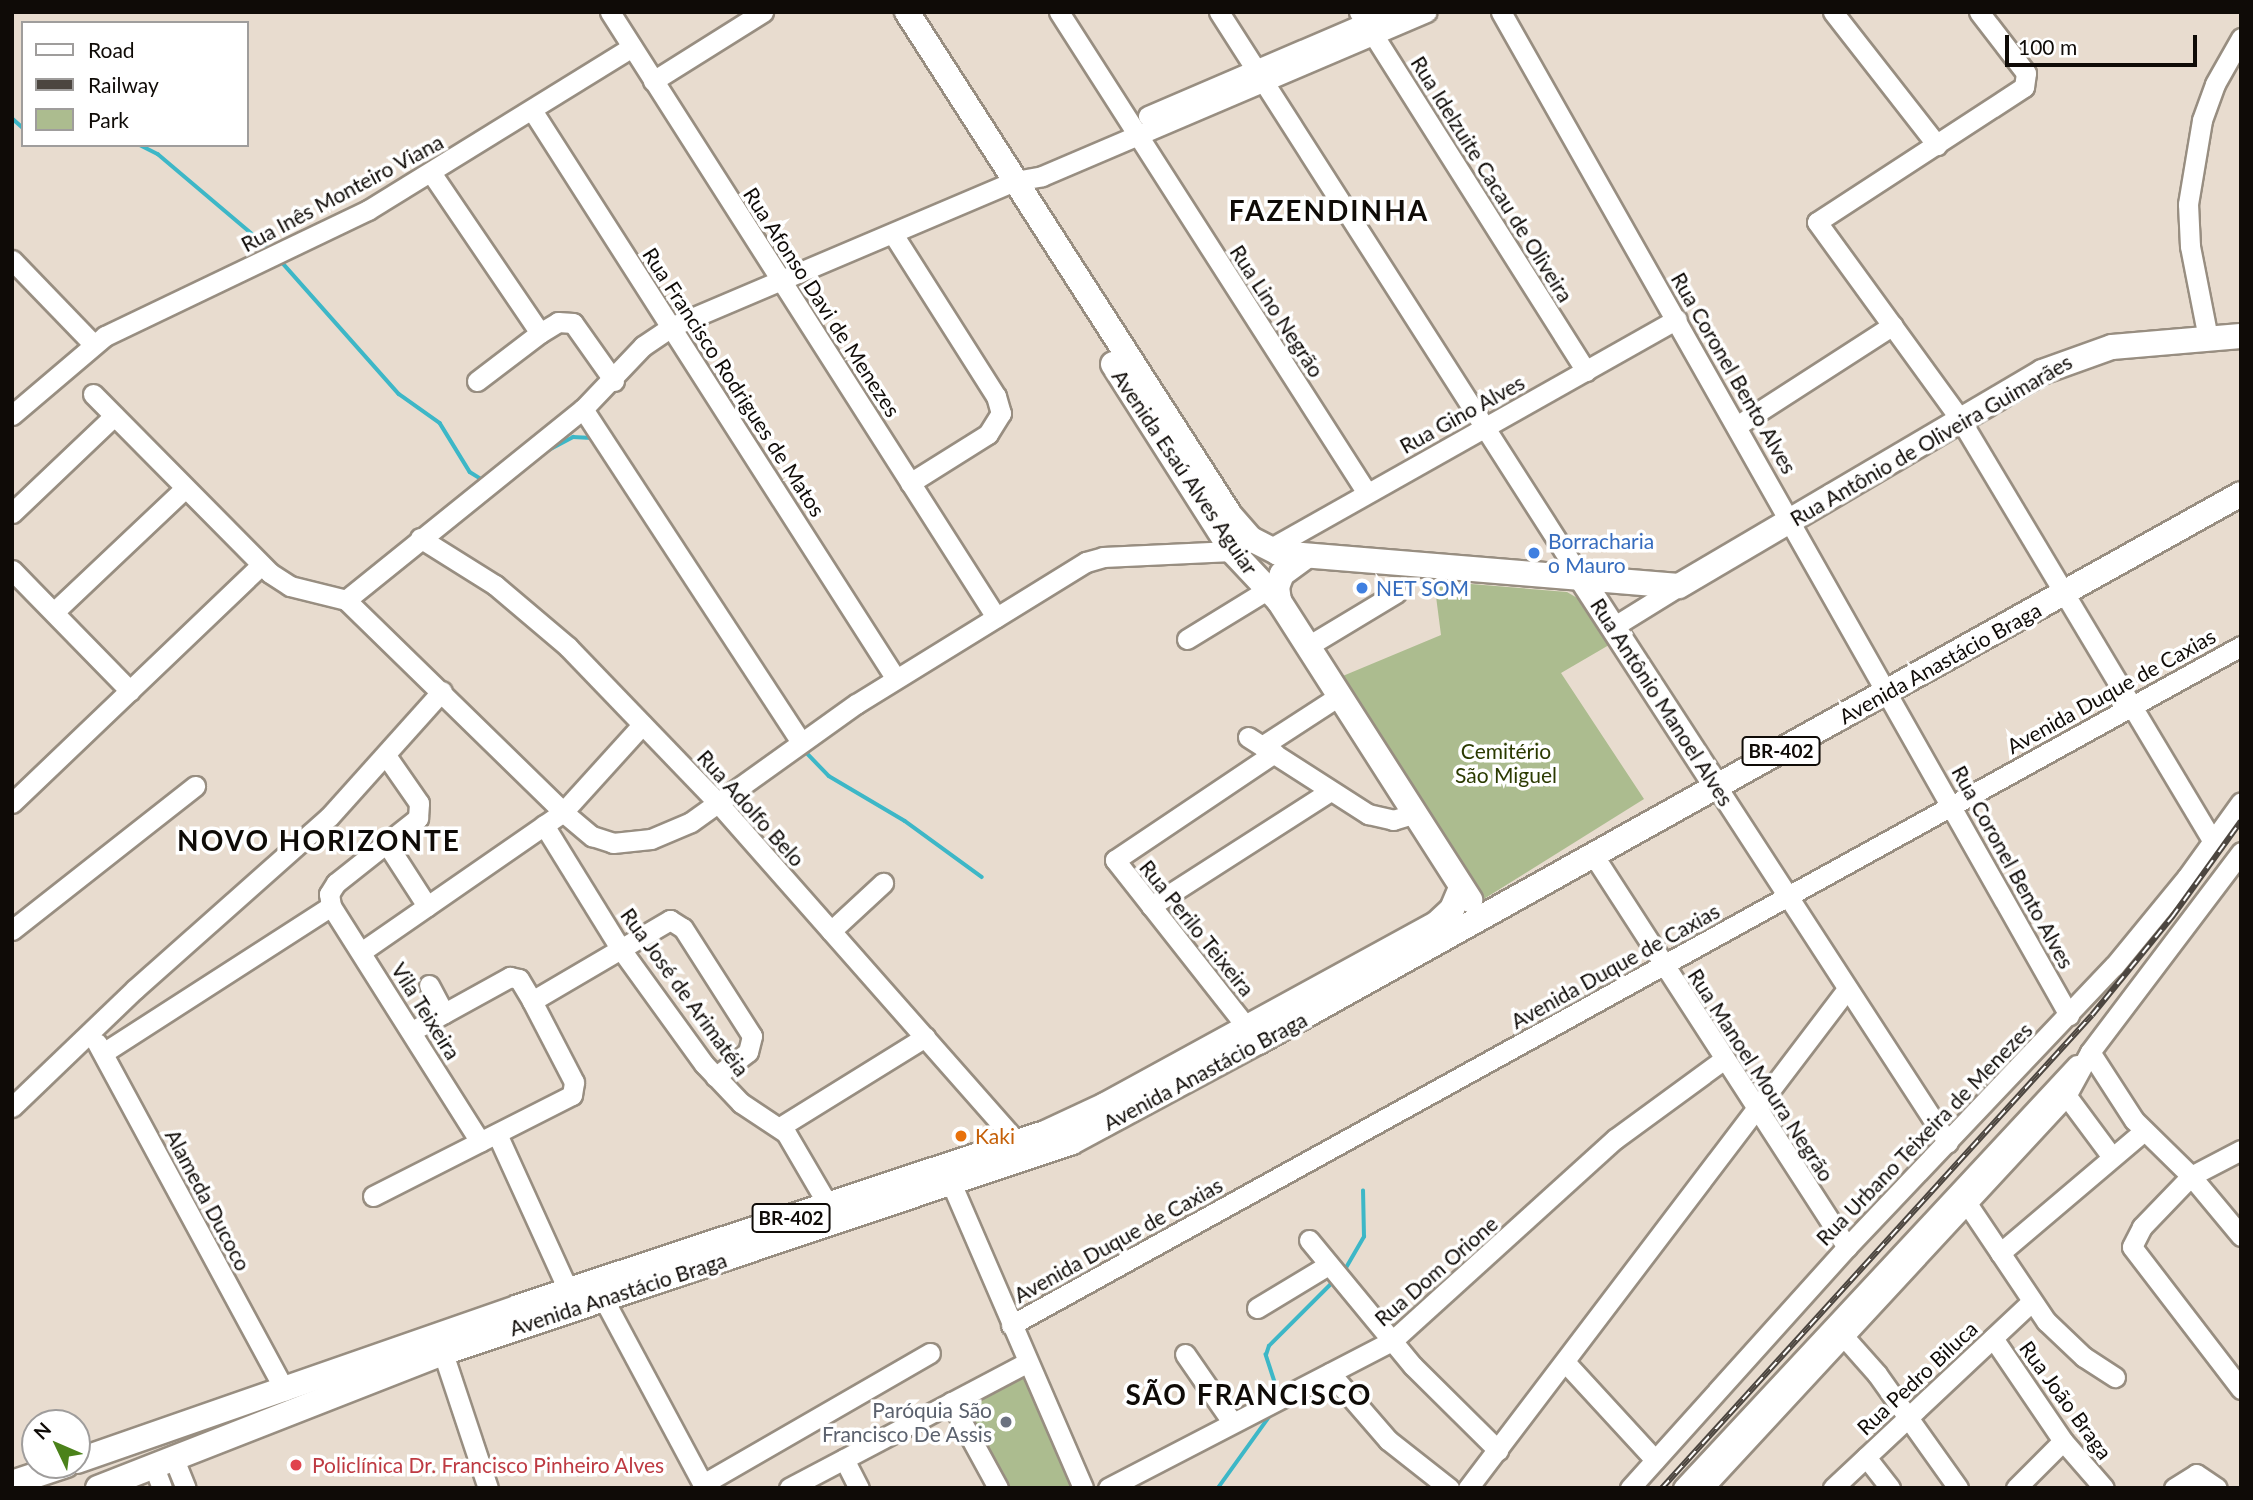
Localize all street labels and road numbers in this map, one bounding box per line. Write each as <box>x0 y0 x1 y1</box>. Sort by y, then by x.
street label: Rua Idelzuite Cacau de Oliveira <box>1406 51 1578 307</box>
street label: Rua Inês Monteiro Viana <box>236 129 448 257</box>
street label: Rua Afonso Davi de Menezes <box>738 182 906 422</box>
street label: Rua Lino Negrão <box>1225 240 1329 382</box>
street label: Rua Francisco Rodrigues de Matos <box>638 243 830 521</box>
street label: Rua Coronel Bento Alves <box>1666 268 1802 478</box>
street label: Rua Antônio de Oliveira Guimarães <box>1785 349 2077 531</box>
street label: Avenida Esaú Alves Aguiar <box>1107 364 1263 580</box>
street label: Rua Gino Alves <box>1395 369 1529 459</box>
street label: Rua Antônio Manoel Alves <box>1585 593 1739 811</box>
street label: Avenida Anastácio Braga <box>1834 597 2046 729</box>
street label: Avenida Duque de Caxias <box>2002 623 2220 759</box>
road number: BR-402 <box>1741 736 1821 766</box>
street label: Rua Adolfo Belo <box>692 744 810 872</box>
street label: Rua Coronel Bento Alves <box>1946 761 2080 973</box>
street label: Rua Perilo Teixeira <box>1134 855 1260 1001</box>
street label: Avenida Duque de Caxias <box>1506 898 1724 1034</box>
street label: Rua José de Arimatéia <box>615 903 755 1081</box>
street label: Vila Teixeira <box>386 958 466 1064</box>
street label: Rua Manoel Moura Negrão <box>1683 964 1839 1186</box>
street label: Avenida Anastácio Braga <box>1099 1006 1311 1136</box>
street label: Rua Urbano Teixeira de Menezes <box>1811 1017 2037 1251</box>
street label: Alameda Ducoco <box>160 1125 256 1275</box>
street label: Avenida Duque de Caxias <box>1009 1172 1227 1308</box>
road number: BR-402 <box>751 1202 831 1234</box>
street label: Rua Dom Orione <box>1369 1211 1503 1331</box>
street label: Avenida Anastácio Braga <box>506 1247 730 1341</box>
street label: Rua Pedro Biluca <box>1852 1316 1982 1440</box>
street label: Rua João Braga <box>2014 1336 2118 1464</box>

